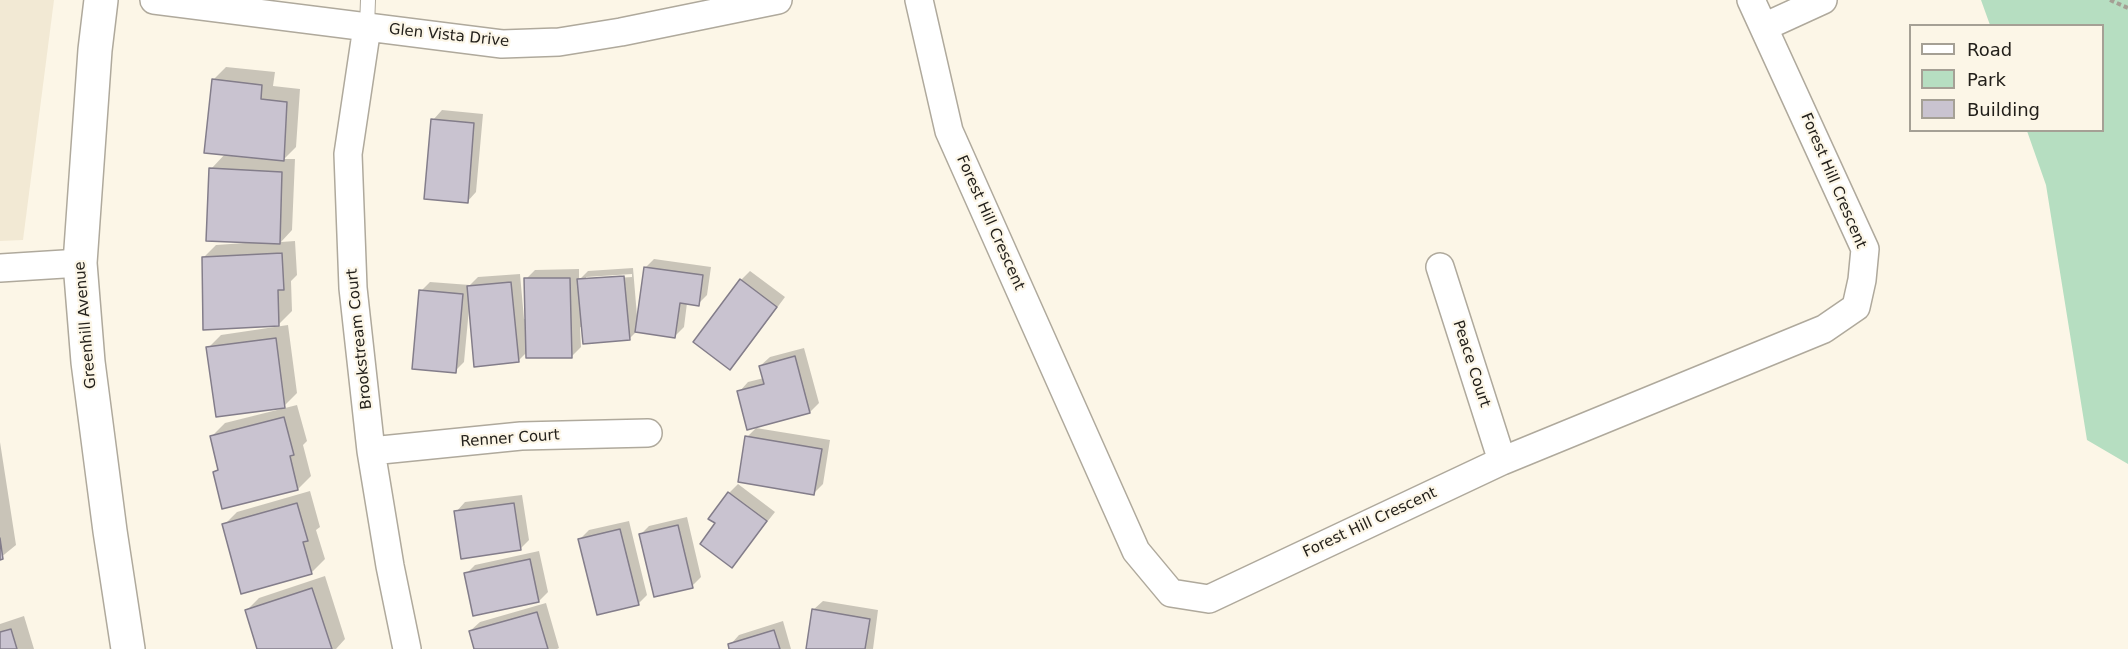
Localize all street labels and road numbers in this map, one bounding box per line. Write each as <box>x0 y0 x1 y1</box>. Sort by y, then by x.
street label: Glen Vista Drive <box>388 21 510 51</box>
street label: Forest Hill Crescent <box>1796 110 1870 252</box>
street label: Forest Hill Crescent <box>952 153 1028 293</box>
street label: Greenhill Avenue <box>71 260 101 390</box>
street label: Brookstream Court <box>344 268 376 410</box>
street label: Peace Court <box>1448 318 1494 410</box>
street label: Renner Court <box>460 427 560 451</box>
street label: Forest Hill Crescent <box>1300 484 1440 562</box>

